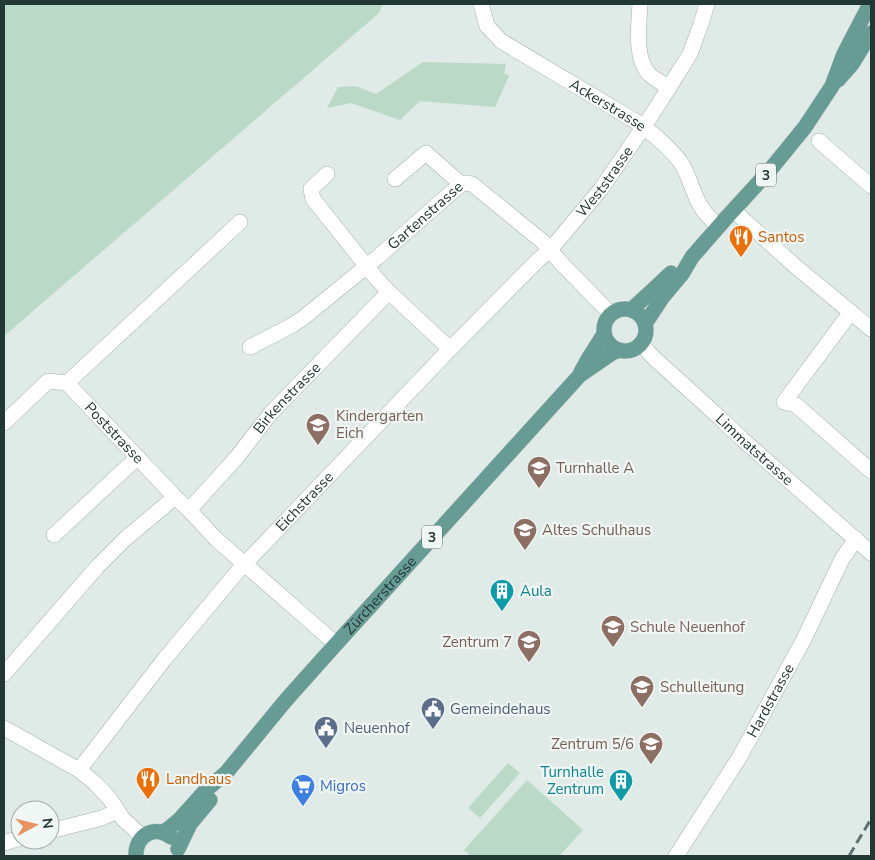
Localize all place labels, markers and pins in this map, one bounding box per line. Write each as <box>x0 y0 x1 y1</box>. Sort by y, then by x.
restaurant icon: Santos <box>728 224 754 258</box>
place label: Santos <box>758 227 804 247</box>
place label: Kindergarten Eich <box>336 406 424 443</box>
school or university icon: Kindergarten Eich <box>305 412 331 446</box>
school or university icon: Turnhalle A <box>526 455 552 489</box>
place label: Turnhalle A <box>556 458 634 478</box>
school or university icon: Altes Schulhaus <box>512 517 538 551</box>
place label: Altes Schulhaus <box>542 520 651 540</box>
building icon: Aula <box>489 578 515 612</box>
place label: Aula <box>520 581 552 601</box>
school or university icon: Schule Neuenhof <box>600 614 626 648</box>
place label: Schule Neuenhof <box>630 617 746 637</box>
school or university icon: Zentrum 7 <box>516 629 542 663</box>
place label: Zentrum 7 <box>442 632 512 652</box>
school or university icon: Schulleitung <box>629 674 655 708</box>
place label: Schulleitung <box>660 677 744 697</box>
public building icon: Gemeindehaus <box>420 696 446 730</box>
place label: Gemeindehaus <box>450 699 551 719</box>
public building icon: Neuenhof <box>313 715 339 749</box>
place label: Neuenhof <box>344 718 411 738</box>
school or university icon: Zentrum 5/6 <box>638 731 664 765</box>
place label: Zentrum 5/6 <box>551 734 634 754</box>
place label: Turnhalle Zentrum <box>540 762 604 799</box>
restaurant icon: Landhaus <box>135 766 161 800</box>
building icon: Turnhalle Zentrum <box>608 768 634 802</box>
place label: Landhaus <box>166 769 231 789</box>
supermarket icon: Migros <box>290 773 316 807</box>
place label: Migros <box>320 776 366 796</box>

